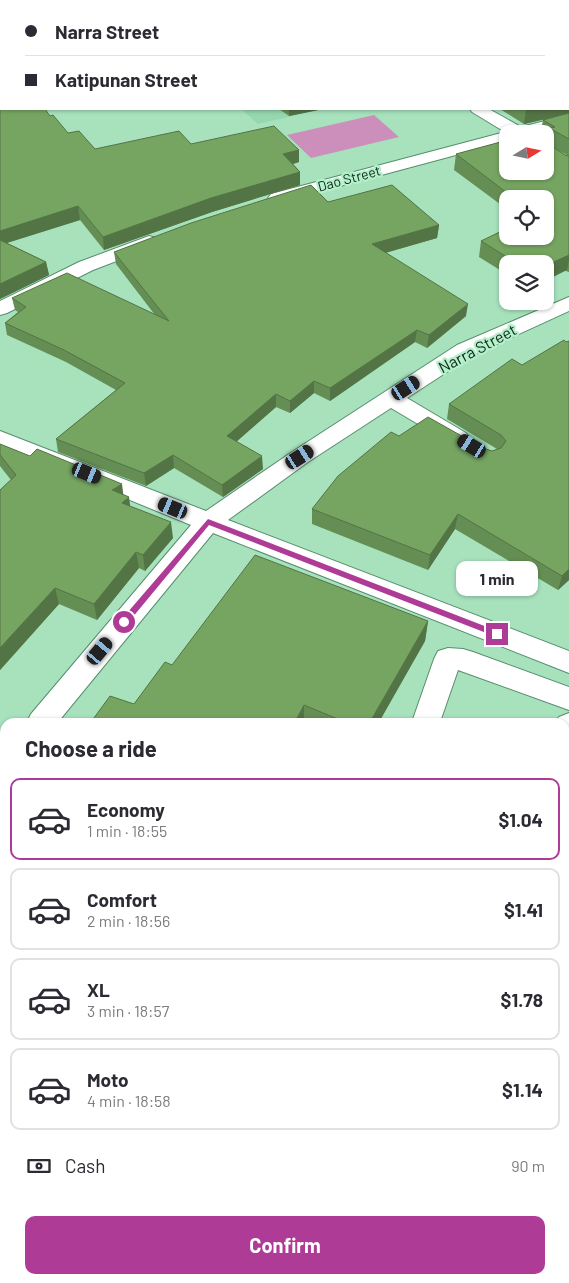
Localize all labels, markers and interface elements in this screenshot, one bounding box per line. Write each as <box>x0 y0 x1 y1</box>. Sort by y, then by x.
text: Narra Street <box>55 20 159 43</box>
text: Katipunan Street <box>55 68 198 91</box>
north arrow <box>499 125 554 180</box>
map controls <box>499 125 554 310</box>
street label: Dao Street <box>316 161 382 195</box>
button: locate <box>499 190 554 245</box>
button: layers <box>499 255 554 310</box>
street label: Narra Street <box>435 320 519 376</box>
car <box>389 374 422 402</box>
car <box>455 432 488 460</box>
car <box>283 443 316 471</box>
car <box>70 460 103 486</box>
car <box>156 495 189 521</box>
callout: 1 min <box>456 562 538 596</box>
text: 1 min <box>479 569 515 588</box>
route start <box>113 611 135 633</box>
route end <box>486 623 508 645</box>
car <box>84 635 115 667</box>
text: Choose a ride <box>25 735 157 761</box>
icon: car <box>27 797 72 842</box>
text: Economy <box>87 798 165 821</box>
text: $1.04 <box>498 808 543 831</box>
text: 1 min · 18:55 <box>87 821 167 840</box>
icon: car <box>27 887 72 932</box>
text: Comfort <box>87 888 157 911</box>
text: $1.41 <box>504 898 543 921</box>
text: 2 min · 18:56 <box>87 911 170 930</box>
icon: car <box>27 977 72 1022</box>
text: XL <box>87 978 110 1001</box>
text: $1.78 <box>501 988 543 1011</box>
text: 3 min · 18:57 <box>87 1001 169 1020</box>
icon: car <box>27 1067 72 1112</box>
text: Moto <box>87 1068 129 1091</box>
text: $1.14 <box>502 1078 543 1101</box>
text: 4 min · 18:58 <box>87 1091 171 1110</box>
icon: cash <box>25 1152 53 1180</box>
text: Cash <box>65 1154 106 1177</box>
text: 90 m <box>511 1156 545 1175</box>
button: Confirm <box>25 1216 545 1274</box>

